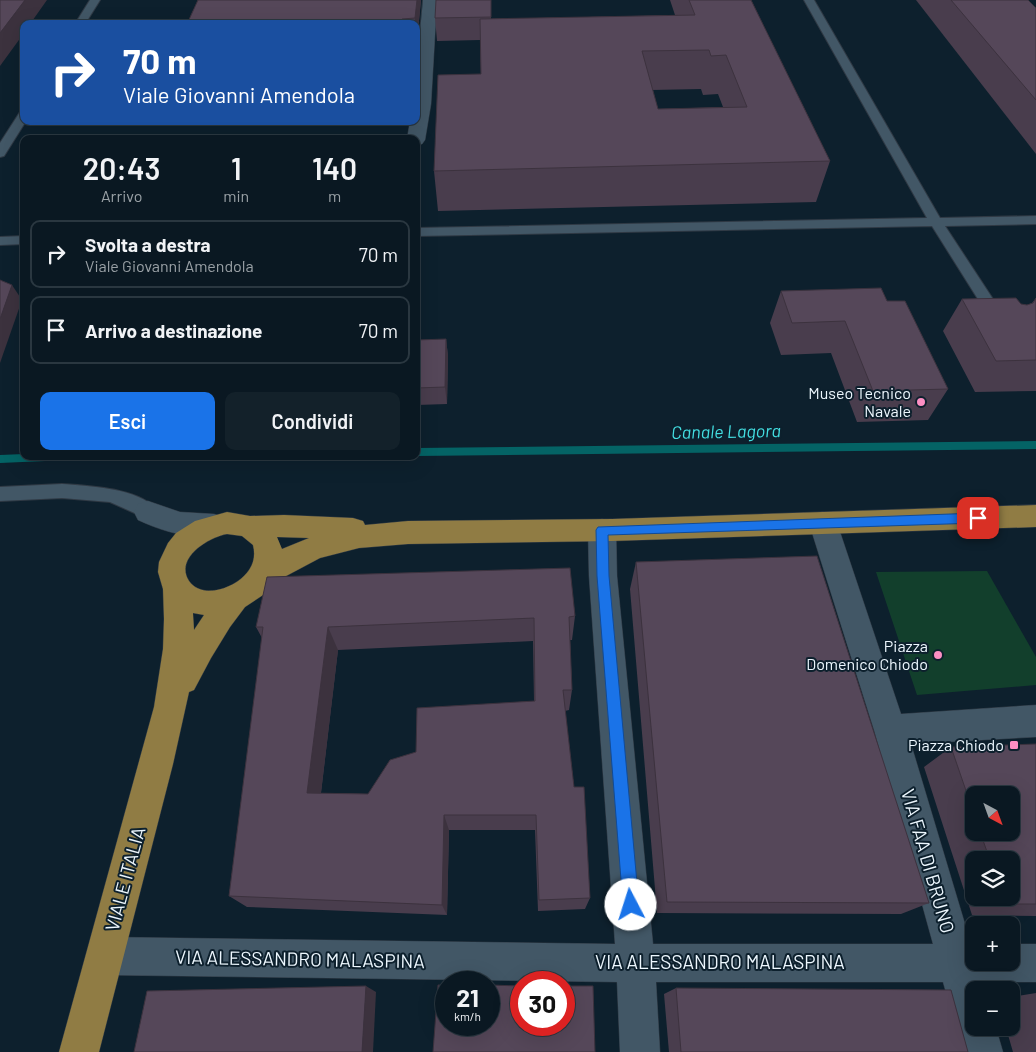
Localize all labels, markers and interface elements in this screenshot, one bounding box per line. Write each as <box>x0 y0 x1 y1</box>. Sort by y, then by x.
text: 70 m <box>123 39 197 81</box>
icon: right <box>40 40 105 105</box>
text: Viale Giovanni Amendola <box>123 81 355 107</box>
text: 20:43 <box>83 150 160 186</box>
text: 1 <box>231 150 242 186</box>
text: 140 <box>312 150 357 186</box>
text: Arrivo <box>101 186 142 205</box>
text: min <box>223 186 249 205</box>
text: m <box>328 186 341 205</box>
text: Svolta a destra <box>85 233 211 256</box>
icon: right <box>42 240 70 268</box>
text: 70 m <box>359 243 398 266</box>
text: Viale Giovanni Amendola <box>85 256 254 275</box>
icon: arrive <box>42 316 70 344</box>
text: Arrivo a destinazione <box>85 319 263 342</box>
text: 70 m <box>359 319 398 342</box>
place label: Museo Tecnico Navale <box>808 383 911 420</box>
button: Esci <box>40 392 215 450</box>
button: Condividi <box>225 392 400 450</box>
marker: Museo Tecnico Navale <box>915 396 927 408</box>
water label: Canale Lagora <box>671 419 781 443</box>
pin <box>957 497 999 539</box>
icon: arrive <box>964 504 992 532</box>
place label: Piazza Domenico Chiodo <box>806 636 928 673</box>
marker: Piazza Domenico Chiodo <box>932 649 944 661</box>
place label: Piazza Chiodo <box>908 735 1004 754</box>
marker: Piazza Chiodo <box>1008 739 1020 751</box>
street label: VIA FAA DI BRUNO <box>897 786 960 936</box>
north arrow <box>965 786 1020 841</box>
map controls <box>965 786 1020 1036</box>
street label: VIALE ITALIA <box>100 824 149 934</box>
button: layers <box>965 851 1020 906</box>
position arrow <box>604 878 656 930</box>
button: + <box>965 916 1020 971</box>
street label: VIA ALESSANDRO MALASPINA <box>175 945 425 972</box>
street label: VIA ALESSANDRO MALASPINA <box>595 950 845 973</box>
speed limit sign: 30 <box>510 971 575 1036</box>
button: − <box>965 981 1020 1036</box>
text: 21 <box>456 982 479 1012</box>
text: km/h <box>454 1009 481 1023</box>

